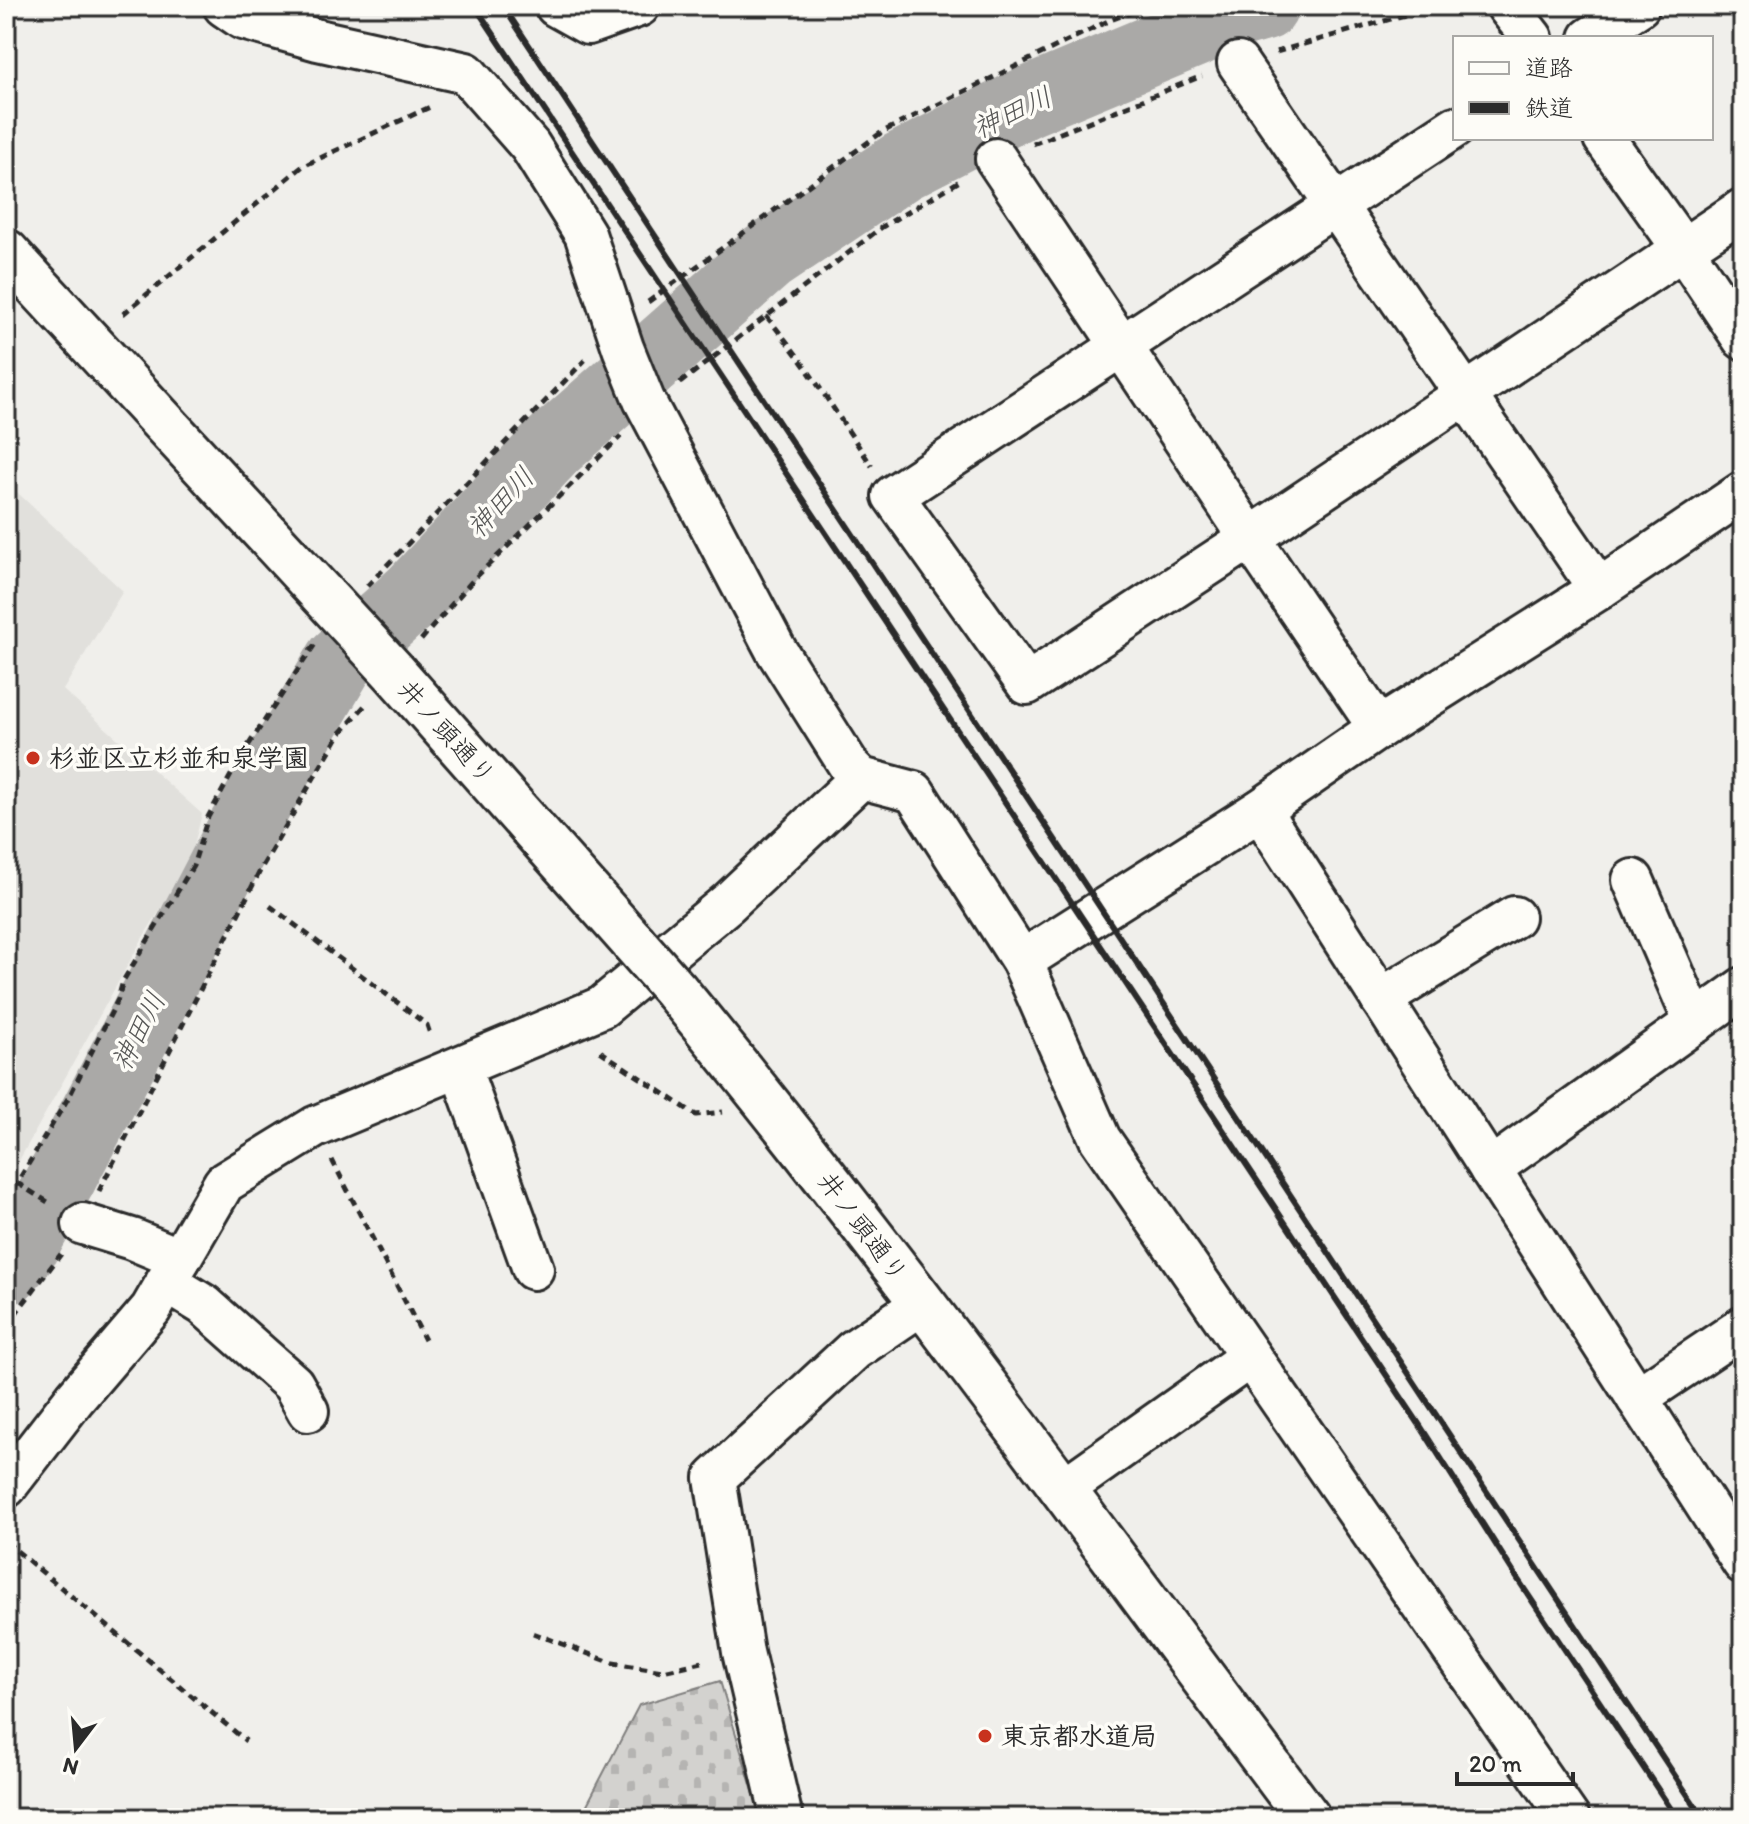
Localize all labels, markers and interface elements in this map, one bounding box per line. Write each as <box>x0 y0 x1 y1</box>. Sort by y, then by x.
legend <box>1453 36 1713 140</box>
text: 道路 <box>1525 53 1573 82</box>
water label: 神田川 <box>967 79 1057 145</box>
text: 鉄道 <box>1525 93 1573 122</box>
water label: 神田川 <box>459 460 541 544</box>
street label: 井ノ頭通り <box>392 673 502 791</box>
place label: 杉並区立杉並和泉学園 <box>49 742 309 774</box>
marker: 杉並区立杉並和泉学園 <box>24 749 42 767</box>
water label: 神田川 <box>104 986 172 1076</box>
street label: 井ノ頭通り <box>811 1165 915 1289</box>
north arrow <box>36 1708 116 1788</box>
place label: 東京都水道局 <box>1001 1720 1157 1752</box>
marker: 東京都水道局 <box>976 1727 994 1745</box>
scale bar <box>1457 1736 1573 1786</box>
text: 20 m <box>1469 1749 1522 1778</box>
text: N <box>60 1752 81 1782</box>

